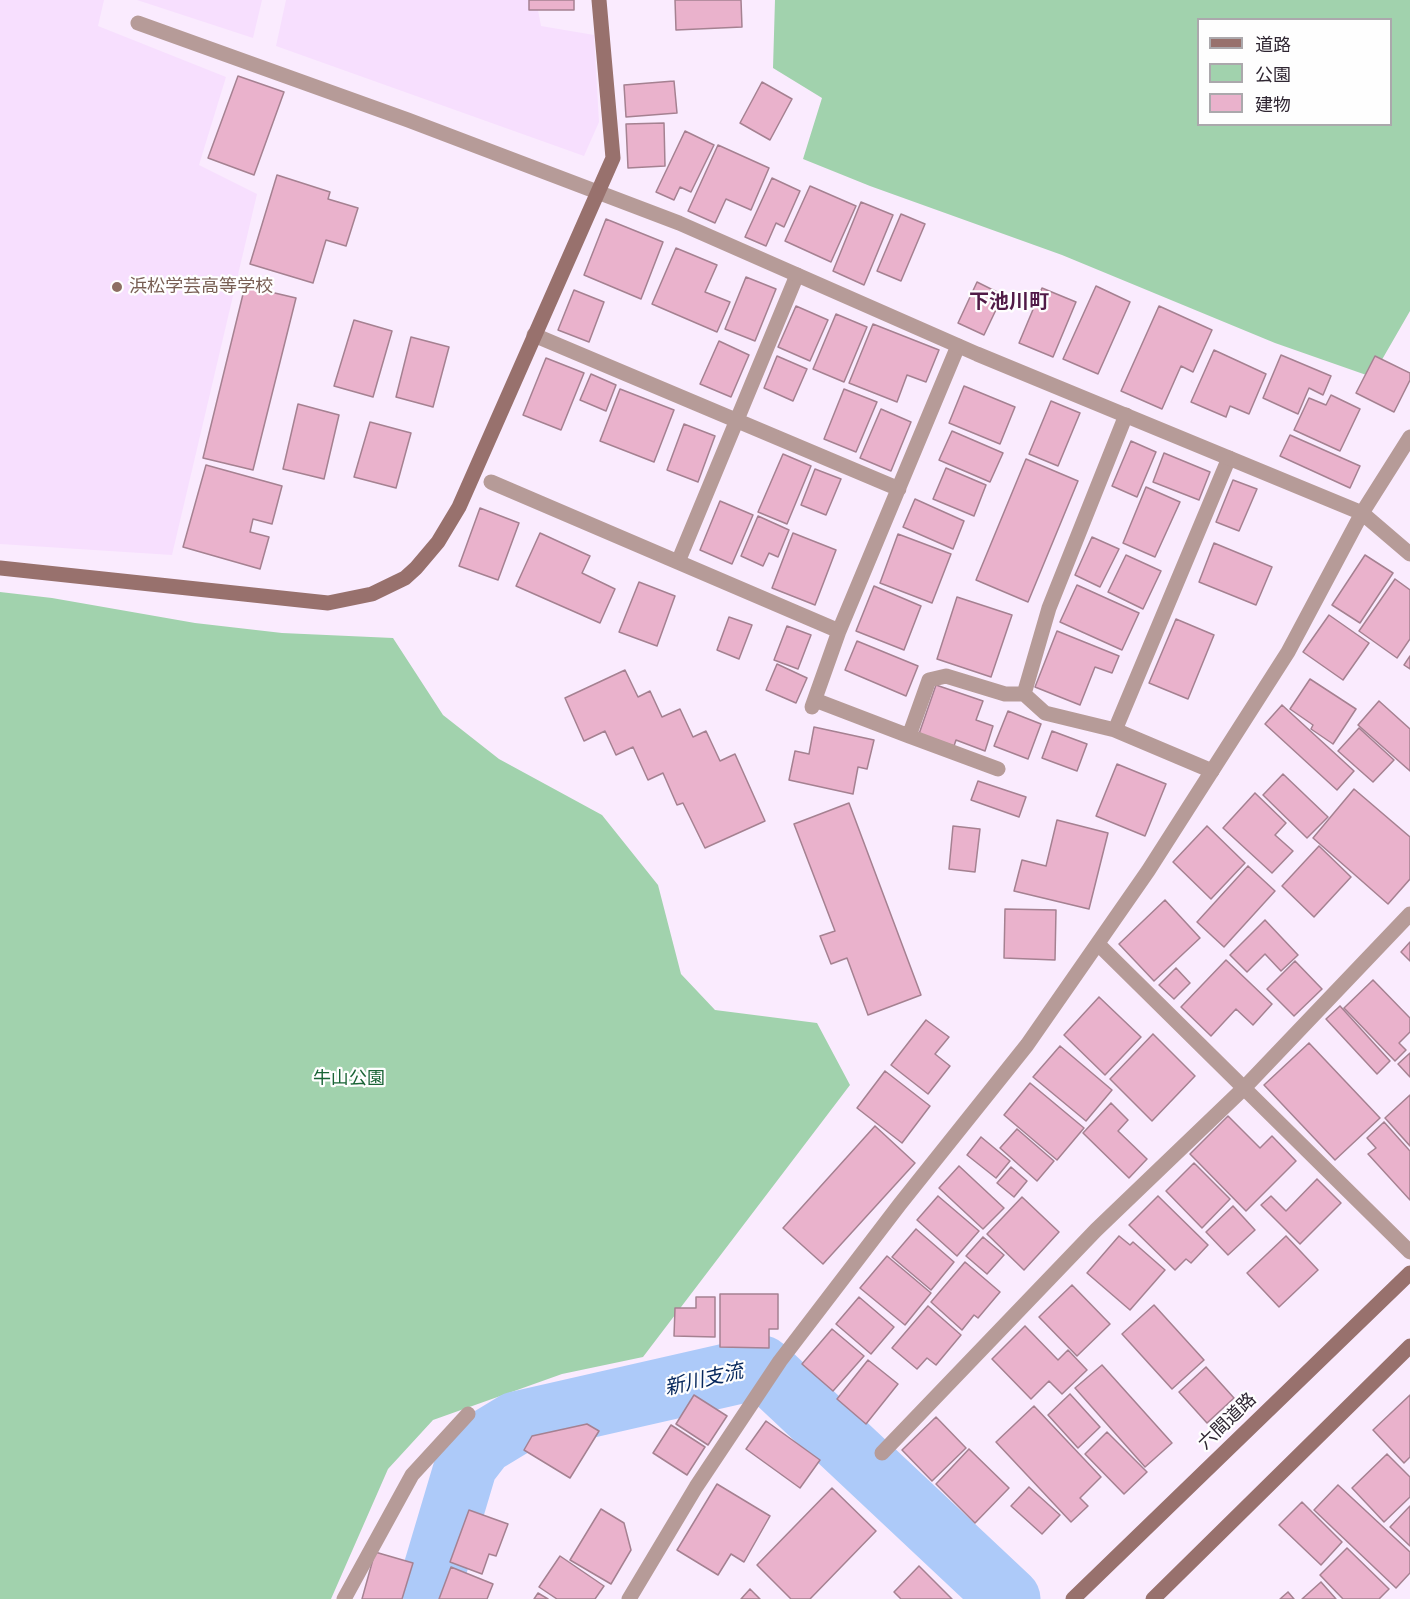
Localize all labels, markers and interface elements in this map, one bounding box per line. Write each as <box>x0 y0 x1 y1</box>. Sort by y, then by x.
legend <box>1197 18 1392 126</box>
text: 道路 <box>1255 35 1291 56</box>
text: 公園 <box>1255 65 1291 86</box>
text: 建物 <box>1255 95 1291 116</box>
place label: 浜松学芸高等学校 <box>129 276 273 298</box>
marker: 浜松学芸高等学校 <box>110 280 124 294</box>
district label: 下池川町 <box>969 291 1049 315</box>
park label: 牛山公園 <box>313 1068 385 1090</box>
water label: 新川支流 <box>662 1360 746 1402</box>
street label: 六間道路 <box>1195 1389 1261 1455</box>

